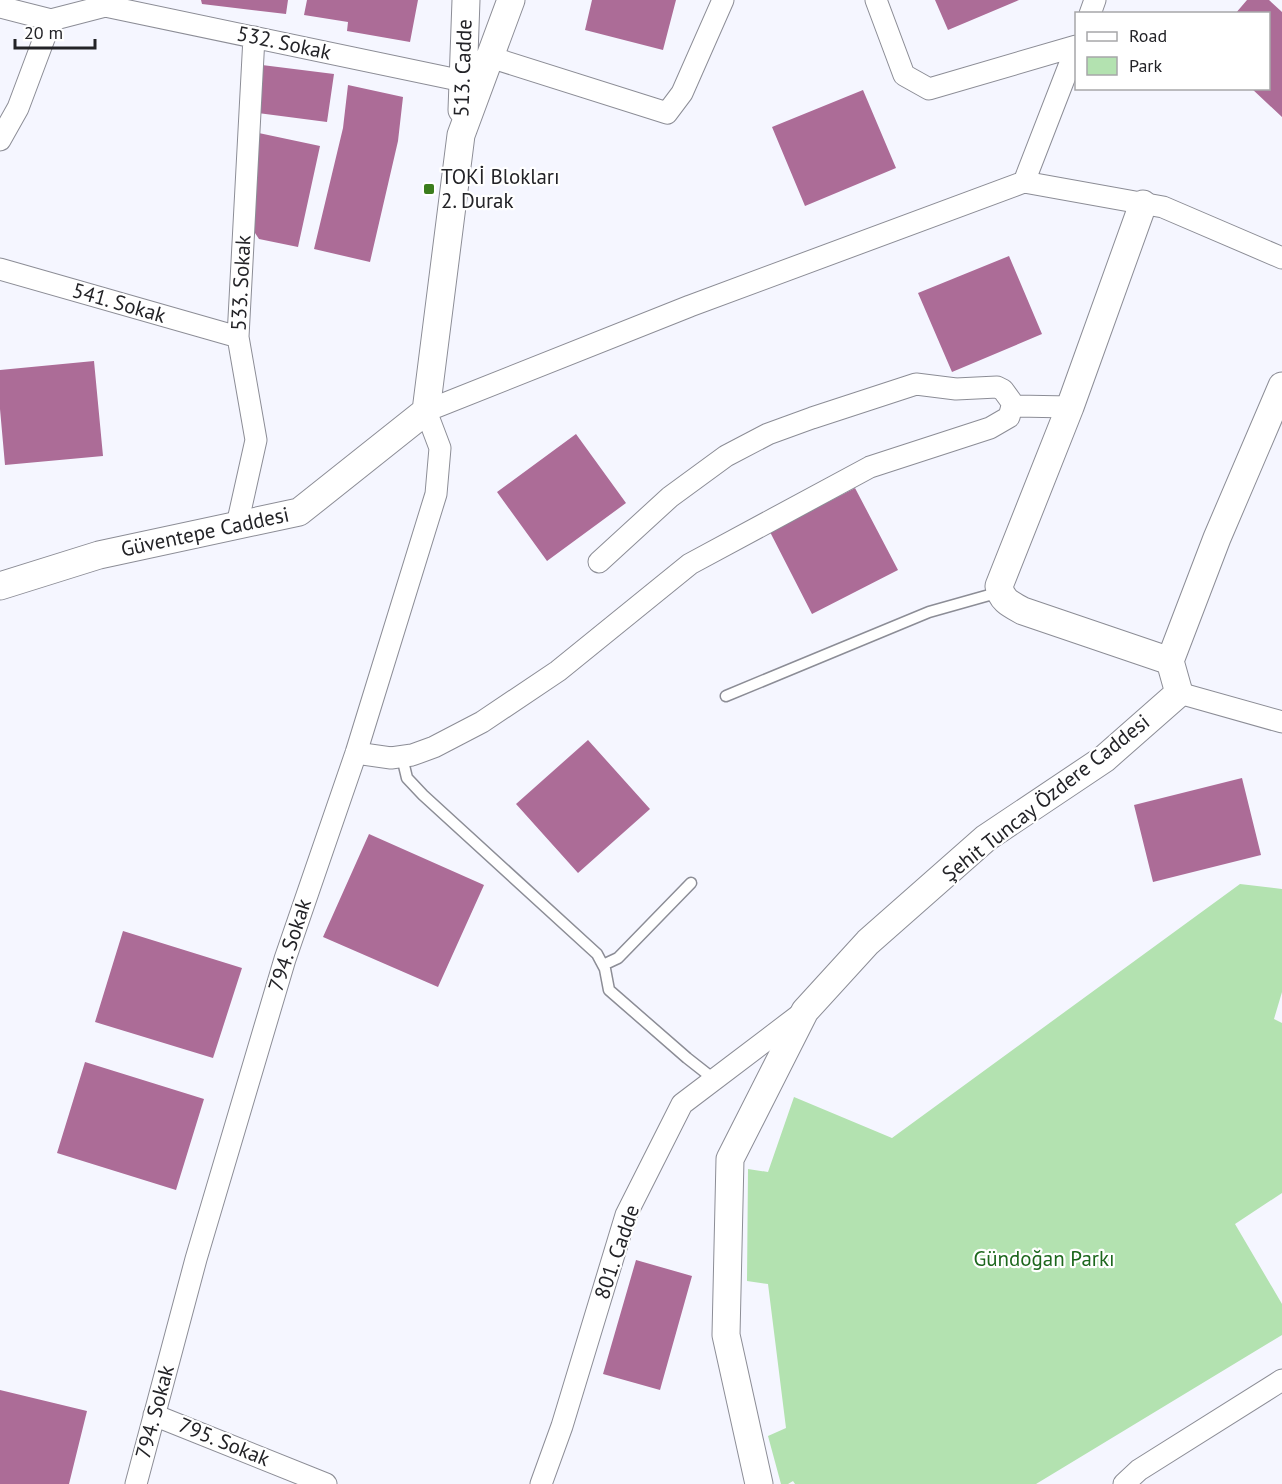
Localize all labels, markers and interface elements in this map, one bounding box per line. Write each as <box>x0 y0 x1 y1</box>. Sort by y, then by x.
scale bar <box>15 12 94 50</box>
legend <box>1075 12 1270 90</box>
street label: 513. Cadde <box>447 18 478 117</box>
street label: 532. Sokak <box>234 19 334 66</box>
text: 20 m <box>24 21 63 44</box>
text: Road <box>1129 24 1167 47</box>
text: Park <box>1129 54 1162 77</box>
place label: TOKİ Blokları 2. Durak <box>441 163 560 214</box>
marker: TOKİ Blokları 2. Durak <box>422 182 436 196</box>
street label: 533. Sokak <box>225 234 256 331</box>
street label: 541. Sokak <box>69 276 169 329</box>
street label: Güventepe Caddesi <box>118 501 291 563</box>
street label: Şehit Tuncay Özdere Caddesi <box>936 708 1155 887</box>
street label: 794. Sokak <box>262 895 317 995</box>
street label: 801. Cadde <box>588 1201 645 1303</box>
park label: Gündoğan Parkı <box>973 1245 1115 1272</box>
street label: 794. Sokak <box>129 1362 180 1462</box>
street label: 795. Sokak <box>175 1411 274 1472</box>

